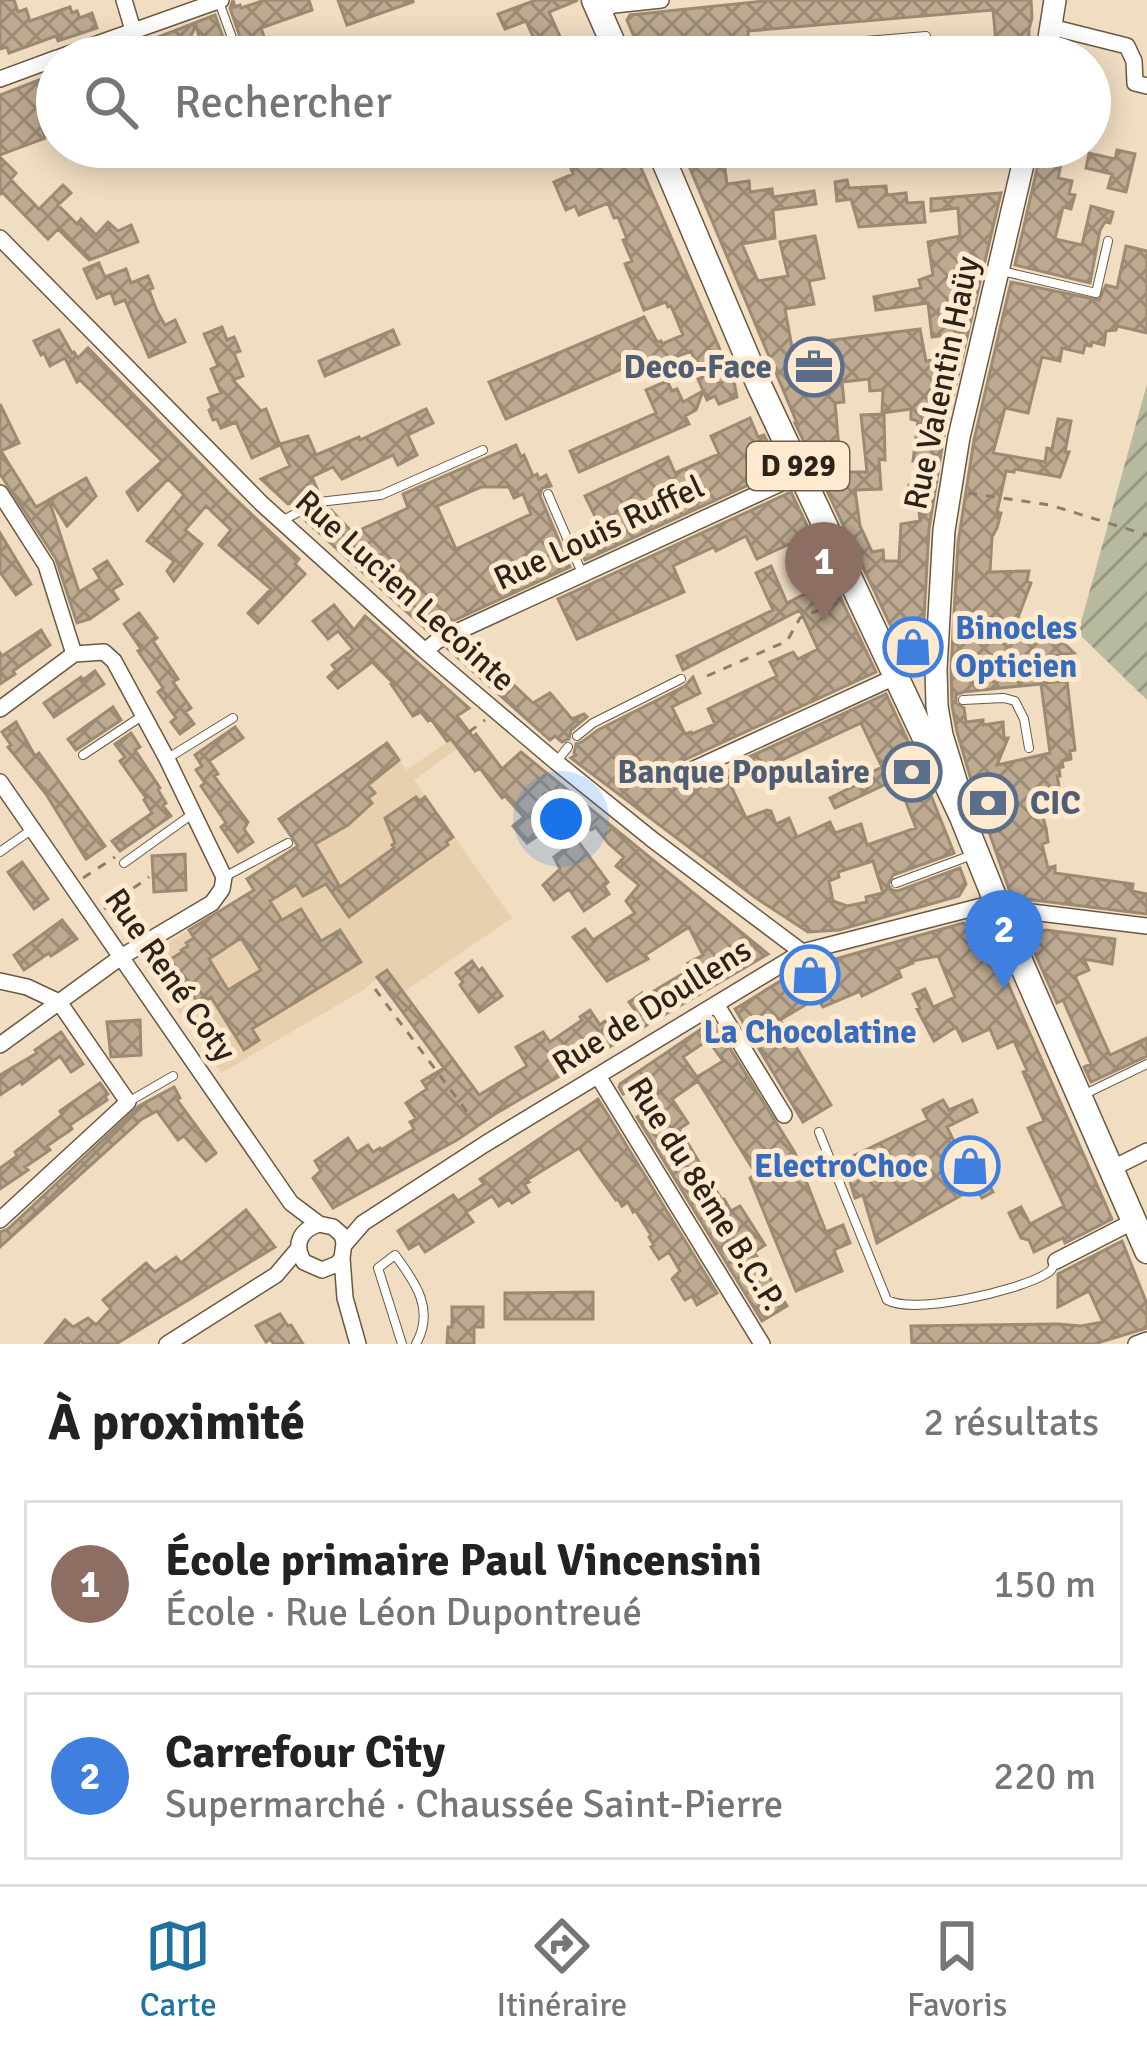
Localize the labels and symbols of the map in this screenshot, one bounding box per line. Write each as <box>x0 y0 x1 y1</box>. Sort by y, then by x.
street label: Rue Valentin Haüy <box>895 252 989 513</box>
office icon: Deco-Face <box>783 336 845 398</box>
place label: Deco-Face <box>624 347 772 388</box>
road number: D 929 <box>747 442 849 490</box>
street label: Rue Louis Ruffel <box>487 466 711 600</box>
street label: Rue Lucien Lecointe <box>287 481 523 701</box>
pin: 1 <box>785 522 863 621</box>
place label: Binocles Opticien <box>955 608 1077 687</box>
shop icon: Binocles Opticien <box>882 616 944 678</box>
bank icon: Banque Populaire <box>881 741 943 803</box>
place label: Banque Populaire <box>617 752 870 793</box>
bank icon: CIC <box>957 772 1019 834</box>
place label: CIC <box>1030 783 1081 824</box>
your location <box>531 789 591 849</box>
street label: Rue René Coty <box>95 880 245 1070</box>
pin: 2 <box>965 890 1043 989</box>
street label: Rue de Doullens <box>545 930 759 1084</box>
shop icon: La Chocolatine <box>779 944 841 1006</box>
place label: La Chocolatine <box>703 1012 917 1053</box>
street label: Rue du 8ème B.C.P. <box>618 1070 794 1318</box>
shop icon: ElectroChoc <box>939 1135 1001 1197</box>
place label: ElectroChoc <box>754 1146 928 1187</box>

